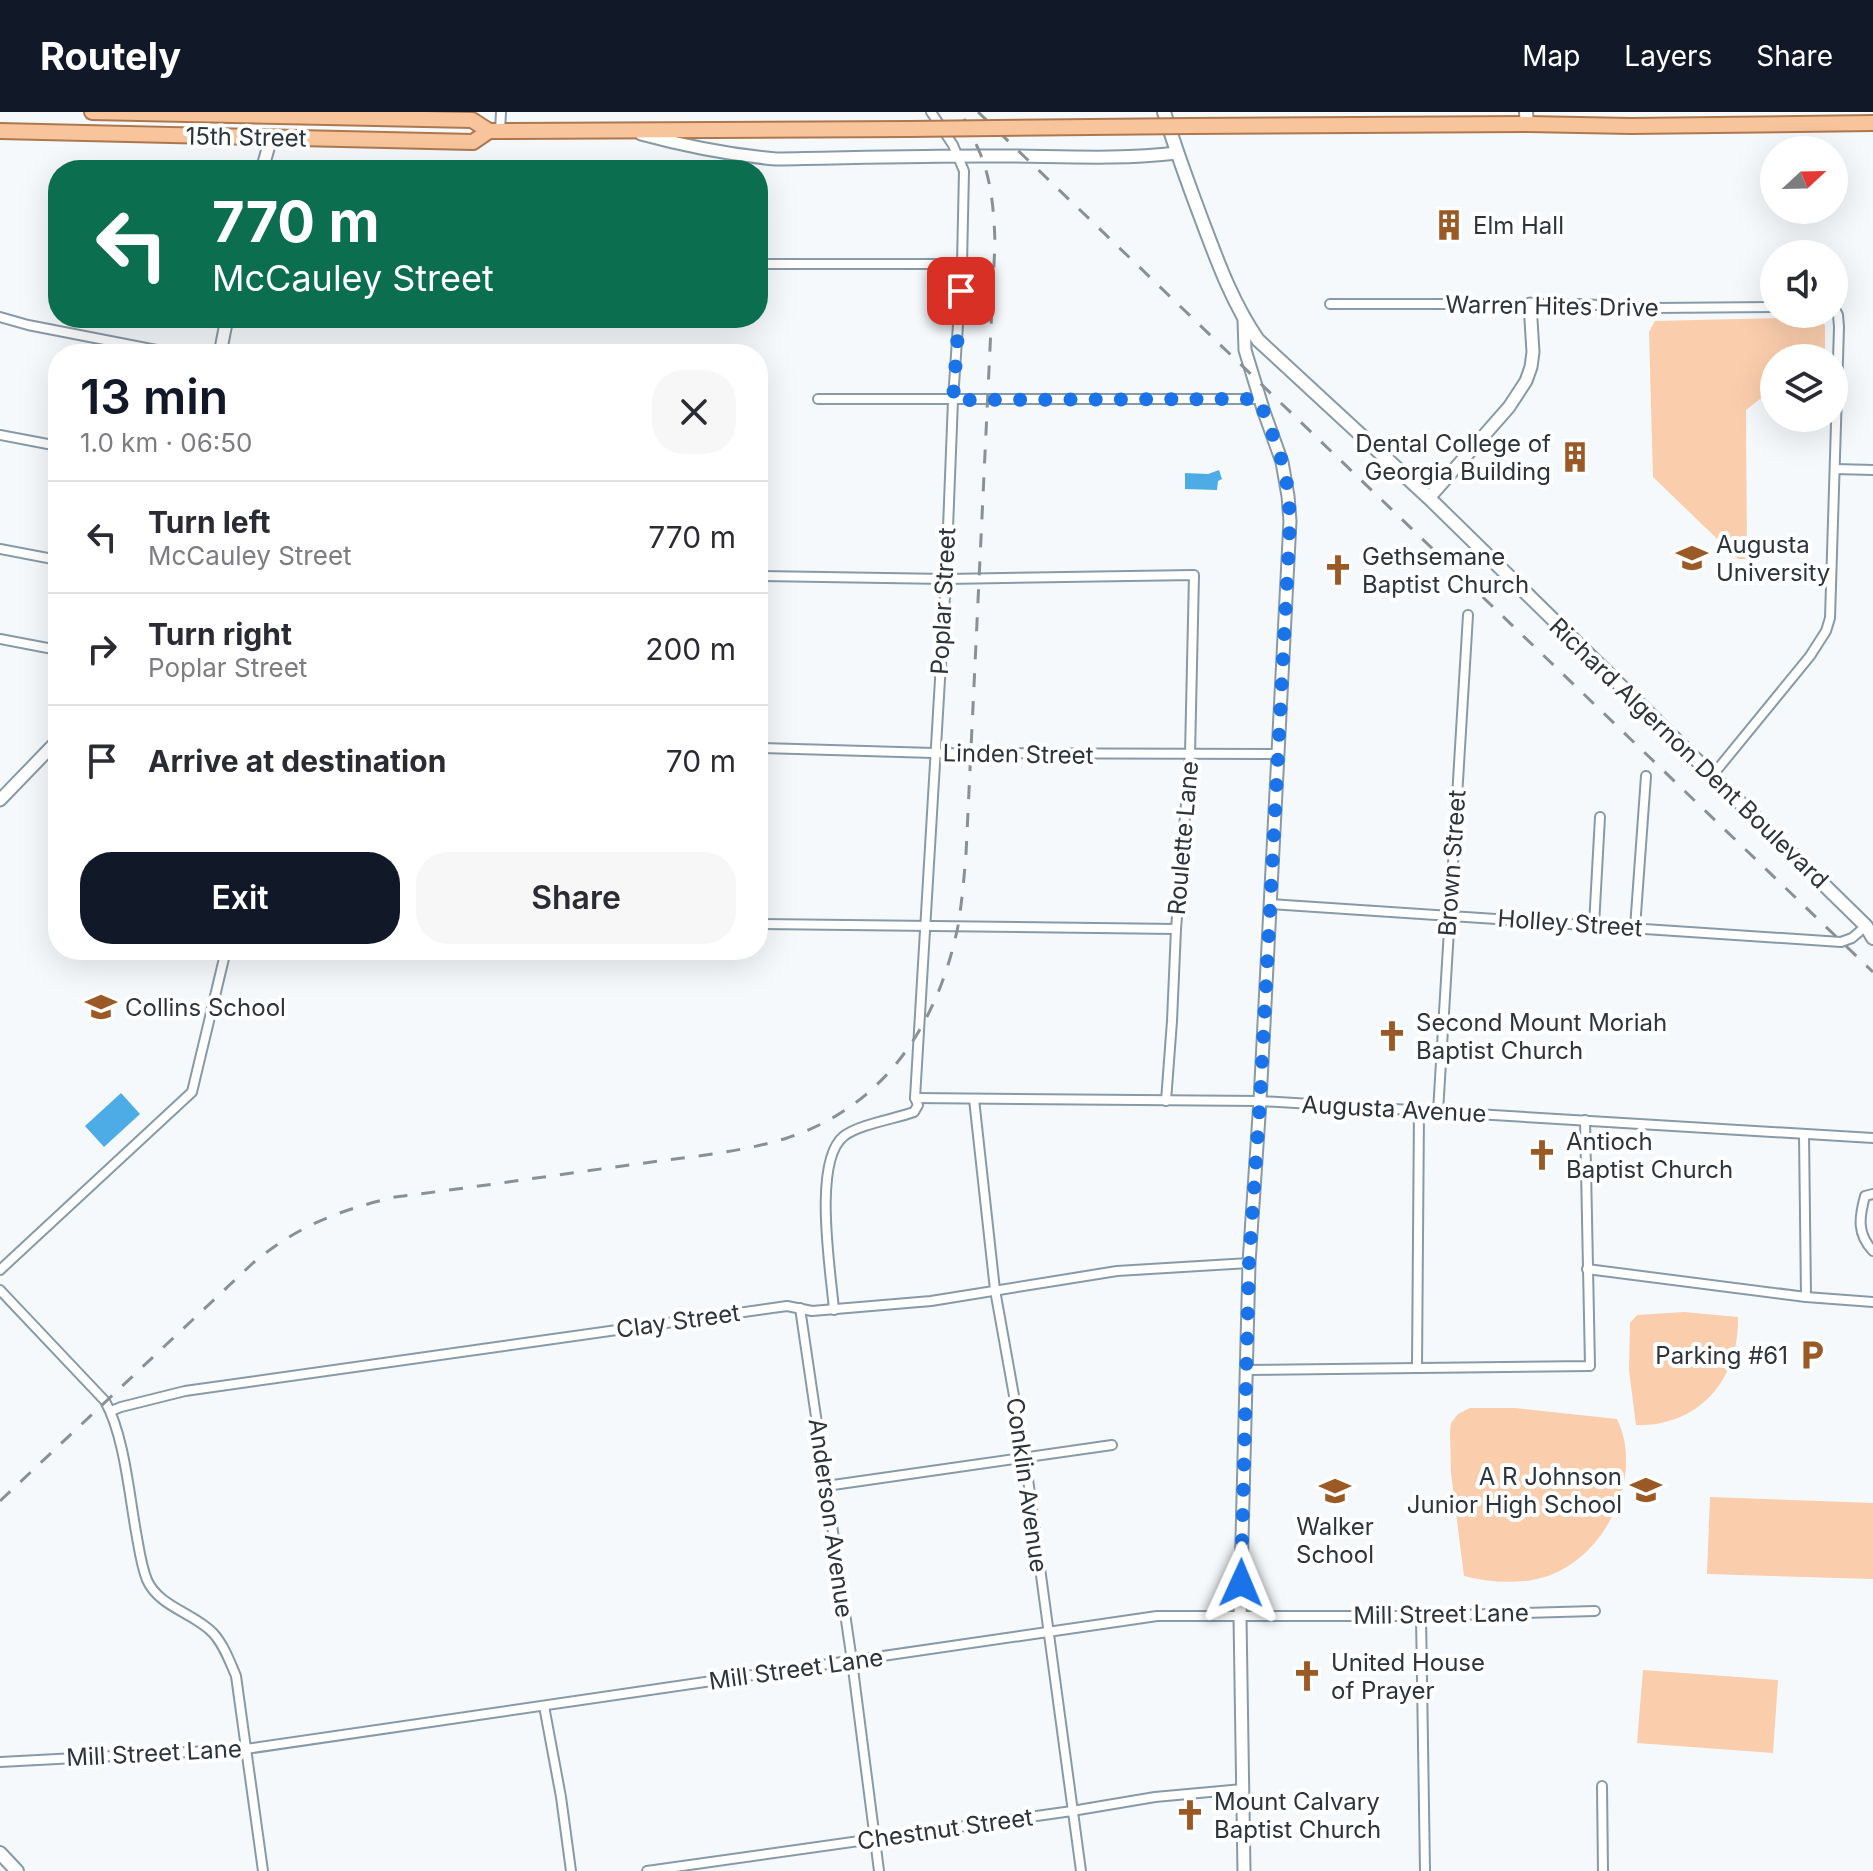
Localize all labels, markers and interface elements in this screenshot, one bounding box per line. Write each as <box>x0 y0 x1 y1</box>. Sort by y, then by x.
text: Routely <box>40 33 181 79</box>
text: Map <box>1522 39 1580 73</box>
text: Layers <box>1624 39 1712 73</box>
text: Share <box>1756 39 1833 73</box>
street label: 15th Street <box>185 121 307 153</box>
north arrow <box>1760 136 1848 224</box>
map controls <box>1760 136 1848 432</box>
text: 770 m <box>212 188 379 256</box>
icon: left <box>80 192 184 296</box>
building icon: Elm Hall <box>1432 208 1466 242</box>
place label: Elm Hall <box>1473 211 1564 240</box>
button: sound <box>1760 240 1848 328</box>
text: McCauley Street <box>212 256 494 300</box>
pin <box>927 257 995 325</box>
icon: arrive <box>939 269 983 313</box>
street label: Warren Hites Drive <box>1445 290 1659 322</box>
button: layers <box>1760 344 1848 432</box>
text: 13 min <box>80 367 228 426</box>
button: close <box>652 370 736 454</box>
text: 1.0 km · 06:50 <box>80 427 253 458</box>
place label: Dental College of Georgia Building <box>1355 429 1551 486</box>
building icon: Dental College of Georgia Building <box>1558 440 1592 474</box>
text: Turn left <box>148 504 270 540</box>
icon: left <box>80 515 124 559</box>
text: 770 m <box>648 519 736 555</box>
street label: Poplar Street <box>925 527 961 675</box>
place label: Augusta University <box>1716 530 1830 587</box>
text: McCauley Street <box>148 540 352 571</box>
school or university icon: Augusta University <box>1675 541 1709 575</box>
place label: Gethsemane Baptist Church <box>1362 542 1529 599</box>
church icon: Gethsemane Baptist Church <box>1321 553 1355 587</box>
street label: Richard Algernon Dent Boulevard <box>1543 612 1835 894</box>
text: Turn right <box>148 616 292 652</box>
icon: right <box>80 627 124 671</box>
text: 200 m <box>645 631 736 667</box>
text: Poplar Street <box>148 652 307 683</box>
street label: Linden Street <box>942 738 1094 770</box>
icon: arrive <box>80 739 124 783</box>
text: Arrive at destination <box>148 743 446 779</box>
text: 70 m <box>666 743 736 779</box>
street label: Roulette Lane <box>1162 760 1204 916</box>
street label: Brown Street <box>1432 789 1472 937</box>
button: Exit <box>80 852 400 944</box>
button: Share <box>416 852 736 944</box>
street label: Holley Street <box>1496 903 1644 943</box>
school or university icon: Collins School <box>84 990 118 1024</box>
place label: Collins School <box>125 993 286 1022</box>
place label: Second Mount Moriah Baptist Church <box>1416 1008 1667 1065</box>
church icon: Second Mount Moriah Baptist Church <box>1375 1019 1409 1053</box>
street label: Augusta Avenue <box>1301 1090 1487 1128</box>
place label: Antioch Baptist Church <box>1566 1127 1733 1184</box>
church icon: Antioch Baptist Church <box>1525 1138 1559 1172</box>
street label: Clay Street <box>614 1298 742 1344</box>
parking icon: Parking #61 <box>1795 1338 1829 1372</box>
place label: Parking #61 <box>1655 1341 1788 1370</box>
street label: Conklin Avenue <box>1000 1396 1054 1574</box>
street label: Anderson Avenue <box>803 1417 859 1619</box>
place label: A R Johnson Junior High School <box>1407 1462 1622 1519</box>
school or university icon: A R Johnson Junior High School <box>1629 1473 1663 1507</box>
school or university icon: Walker School <box>1318 1474 1352 1508</box>
place label: Walker School <box>1296 1512 1374 1569</box>
position arrow <box>1199 1541 1283 1625</box>
street label: Mill Street Lane <box>1353 1598 1529 1630</box>
street label: Mill Street Lane <box>707 1642 885 1696</box>
place label: United House of Prayer <box>1331 1648 1485 1705</box>
church icon: United House of Prayer <box>1290 1659 1324 1693</box>
street label: Mill Street Lane <box>66 1734 242 1772</box>
place label: Mount Calvary Baptist Church <box>1214 1787 1381 1844</box>
church icon: Mount Calvary Baptist Church <box>1173 1798 1207 1832</box>
street label: Chestnut Street <box>855 1802 1035 1856</box>

